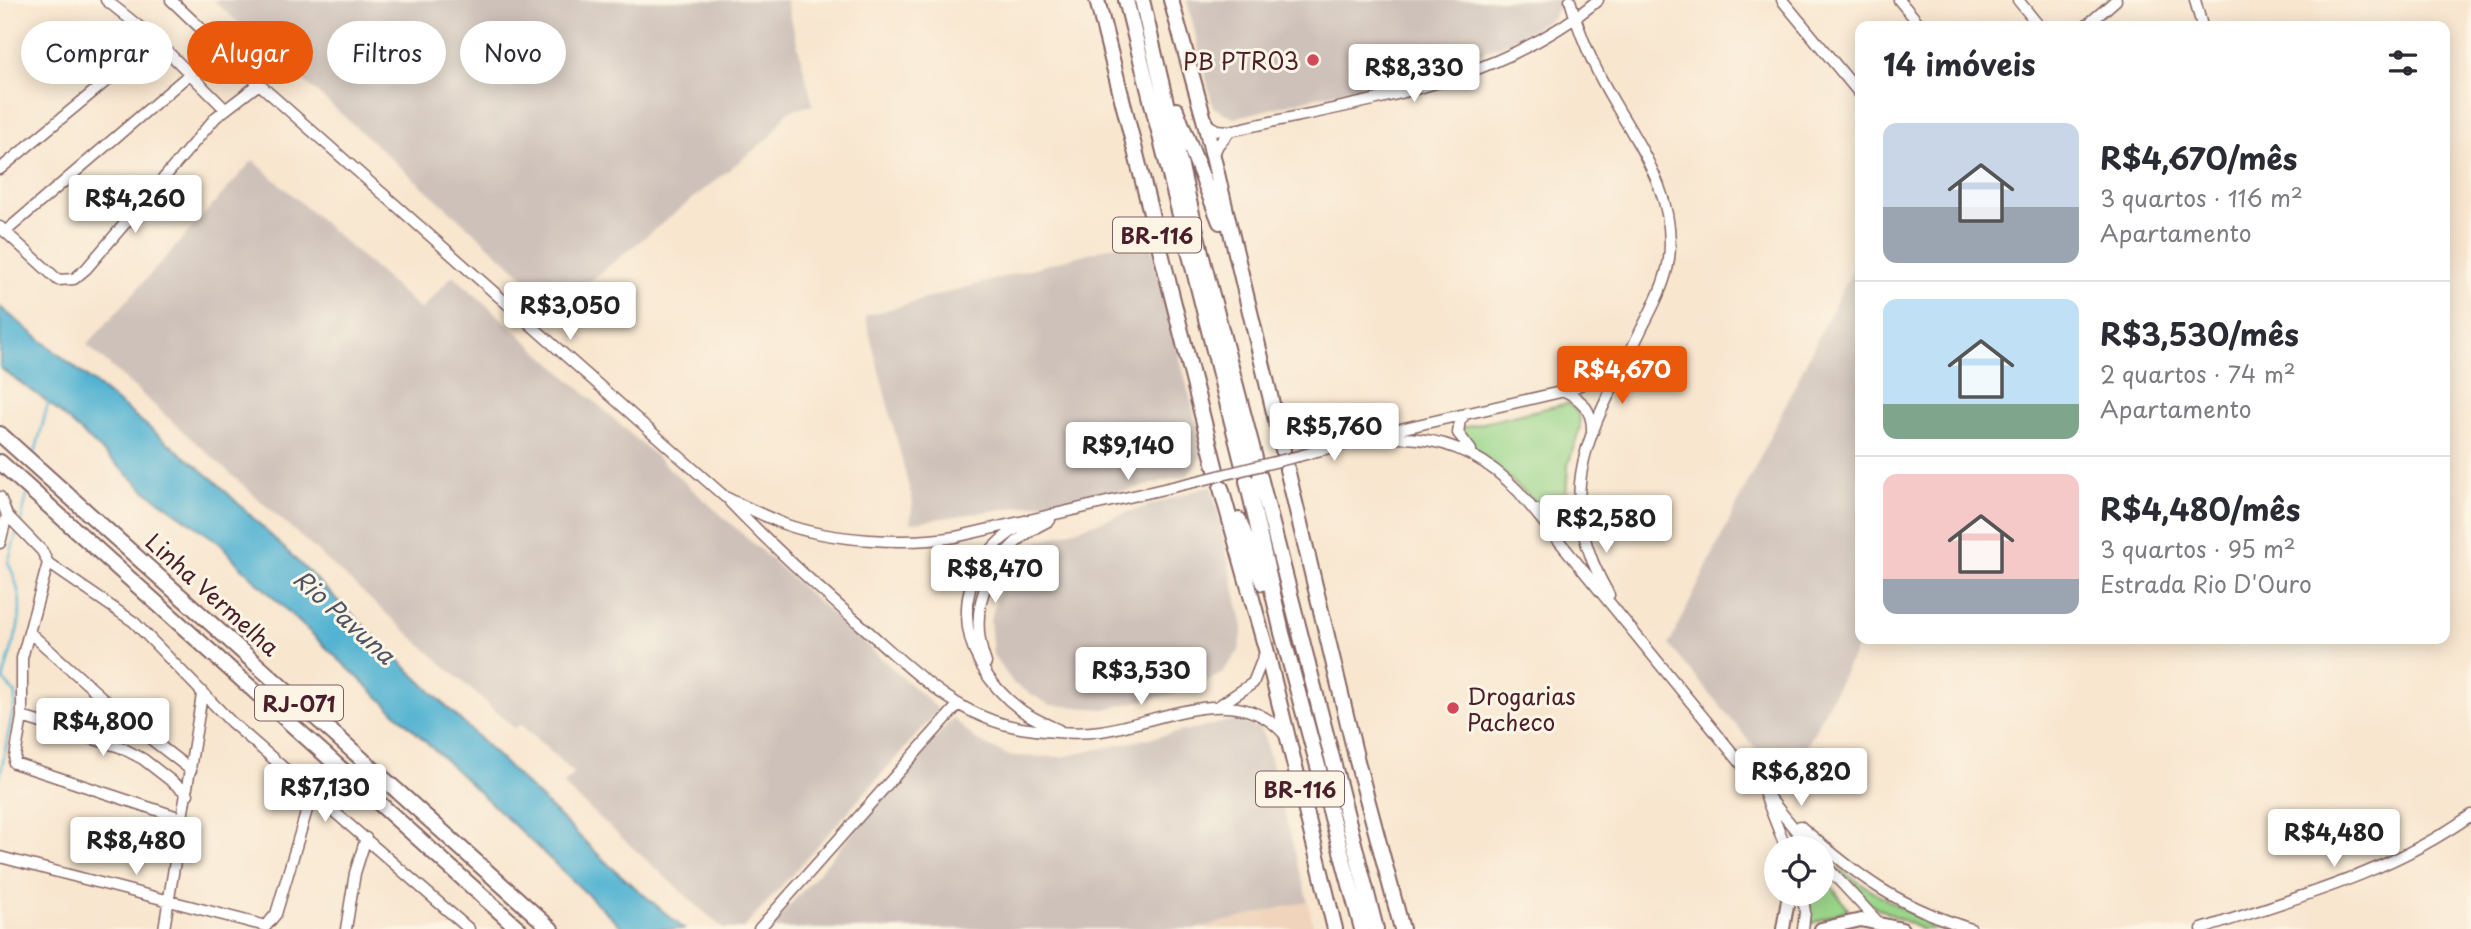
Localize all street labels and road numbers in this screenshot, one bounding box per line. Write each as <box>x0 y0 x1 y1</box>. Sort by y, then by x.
road number: BR-116 <box>1113 218 1201 252</box>
street label: Linha Vermelha <box>138 524 288 664</box>
road number: RJ-071 <box>255 686 343 720</box>
road number: BR-116 <box>1256 772 1344 806</box>

